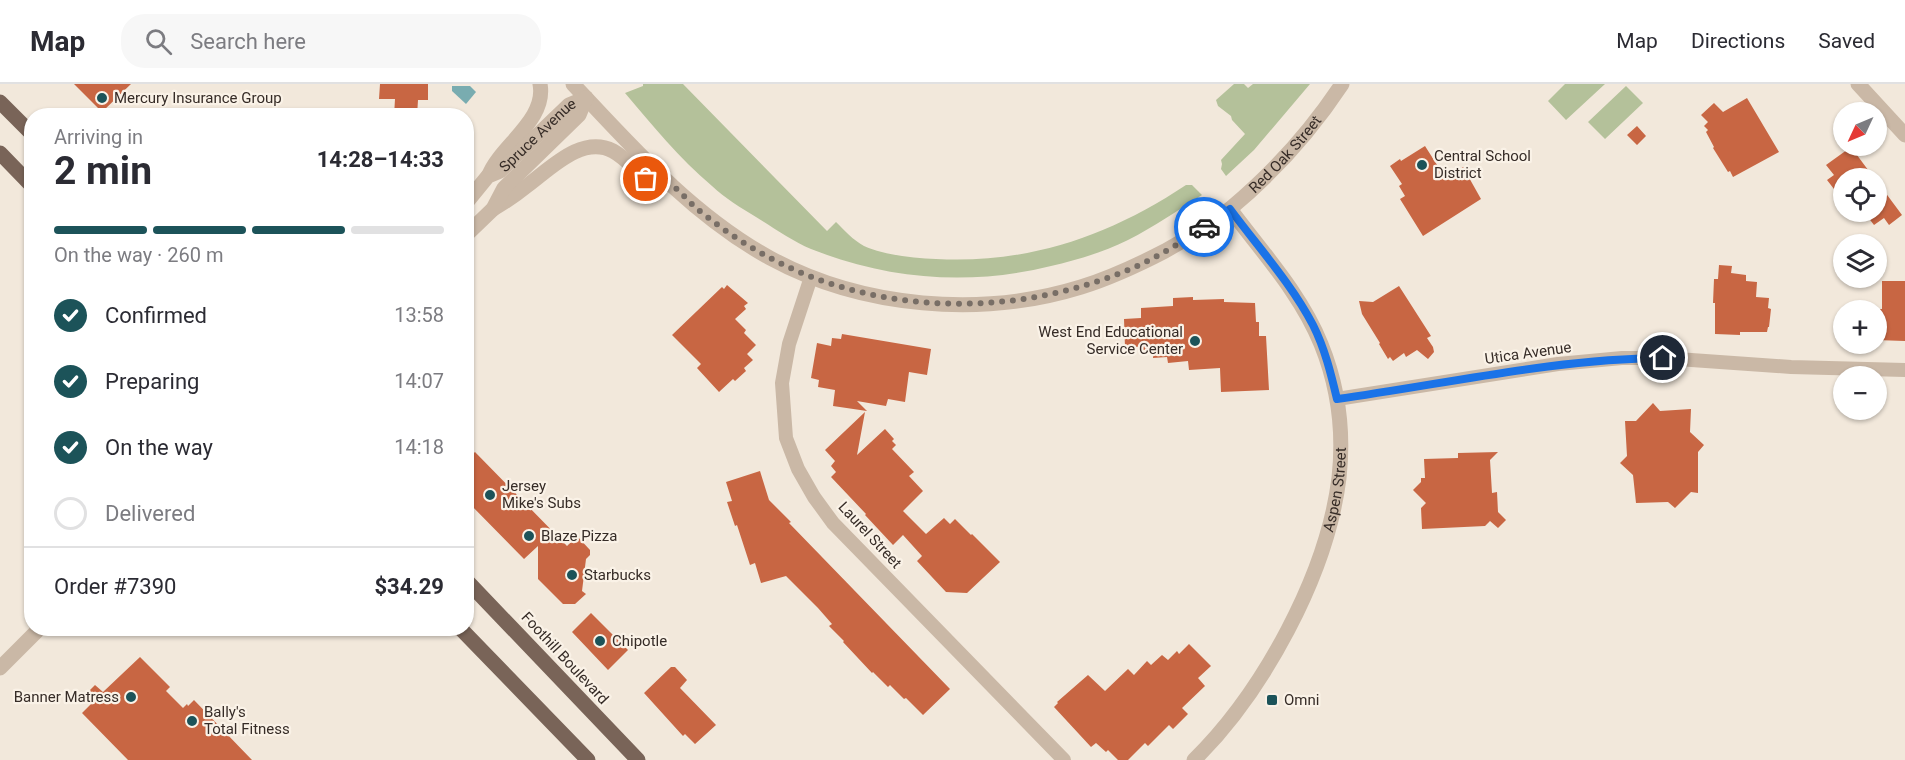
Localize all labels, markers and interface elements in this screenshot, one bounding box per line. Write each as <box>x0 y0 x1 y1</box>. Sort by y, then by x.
search box <box>121 14 541 68</box>
text: Map <box>30 25 85 58</box>
icon: search <box>142 25 175 58</box>
text: Search here <box>190 29 306 54</box>
text: Map <box>1616 29 1658 53</box>
text: Directions <box>1691 29 1785 53</box>
text: Saved <box>1818 29 1875 53</box>
place label: Mercury Insurance Group <box>114 89 282 107</box>
marker: Mercury Insurance Group <box>95 91 109 105</box>
street label: Spruce Avenue <box>496 94 578 176</box>
north arrow <box>1833 102 1887 156</box>
map controls <box>1833 102 1887 420</box>
street label: Red Oak Street <box>1245 112 1325 197</box>
text: Arriving in <box>54 125 143 149</box>
text: 14:28–14:33 <box>317 147 444 172</box>
place label: Central School District <box>1434 147 1531 182</box>
text: 2 min <box>54 148 152 194</box>
pin <box>620 153 671 204</box>
marker: Central School District <box>1415 158 1429 172</box>
icon: bag <box>629 162 662 195</box>
button: locate <box>1833 168 1887 222</box>
courier <box>1174 197 1234 257</box>
icon: car <box>1188 211 1221 244</box>
button: layers <box>1833 234 1887 288</box>
text: On the way · 260 m <box>54 243 223 267</box>
icon: check <box>54 299 87 332</box>
button: + <box>1833 300 1887 354</box>
text: Confirmed <box>105 303 207 328</box>
text: 13:58 <box>394 303 444 327</box>
place label: West End Educational Service Center <box>1038 323 1183 358</box>
pin <box>1637 332 1688 383</box>
marker: West End Educational Service Center <box>1188 334 1202 348</box>
street label: Utica Avenue <box>1484 338 1572 368</box>
icon: home <box>1646 341 1679 374</box>
icon: check <box>54 365 87 398</box>
button: − <box>1833 366 1887 420</box>
text: Preparing <box>105 369 199 394</box>
text: 14:07 <box>394 369 444 393</box>
icon: check <box>54 431 87 464</box>
text: On the way <box>105 435 213 460</box>
text: 14:18 <box>394 435 444 459</box>
street label: Aspen Street <box>1319 447 1350 534</box>
place label: Jersey Mike's Subs <box>502 477 581 512</box>
marker: Jersey Mike's Subs <box>483 488 497 502</box>
street label: Laurel Street <box>835 498 905 572</box>
text: Delivered <box>105 501 195 526</box>
place label: Blaze Pizza <box>541 527 617 545</box>
marker: Blaze Pizza <box>522 529 536 543</box>
place label: Starbucks <box>584 566 651 584</box>
marker: Starbucks <box>565 568 579 582</box>
text: Order #7390 <box>54 574 176 599</box>
text: $34.29 <box>375 574 444 599</box>
street label: Foothill Boulevard <box>518 608 612 708</box>
place label: Chipotle <box>612 632 667 650</box>
marker: Chipotle <box>593 634 607 648</box>
place label: Banner Matress <box>14 688 119 706</box>
marker: Banner Matress <box>124 690 138 704</box>
place label: Omni <box>1284 691 1319 709</box>
marker: Omni <box>1265 693 1279 707</box>
place label: Bally's Total Fitness <box>204 703 290 738</box>
marker: Bally's Total Fitness <box>185 714 199 728</box>

